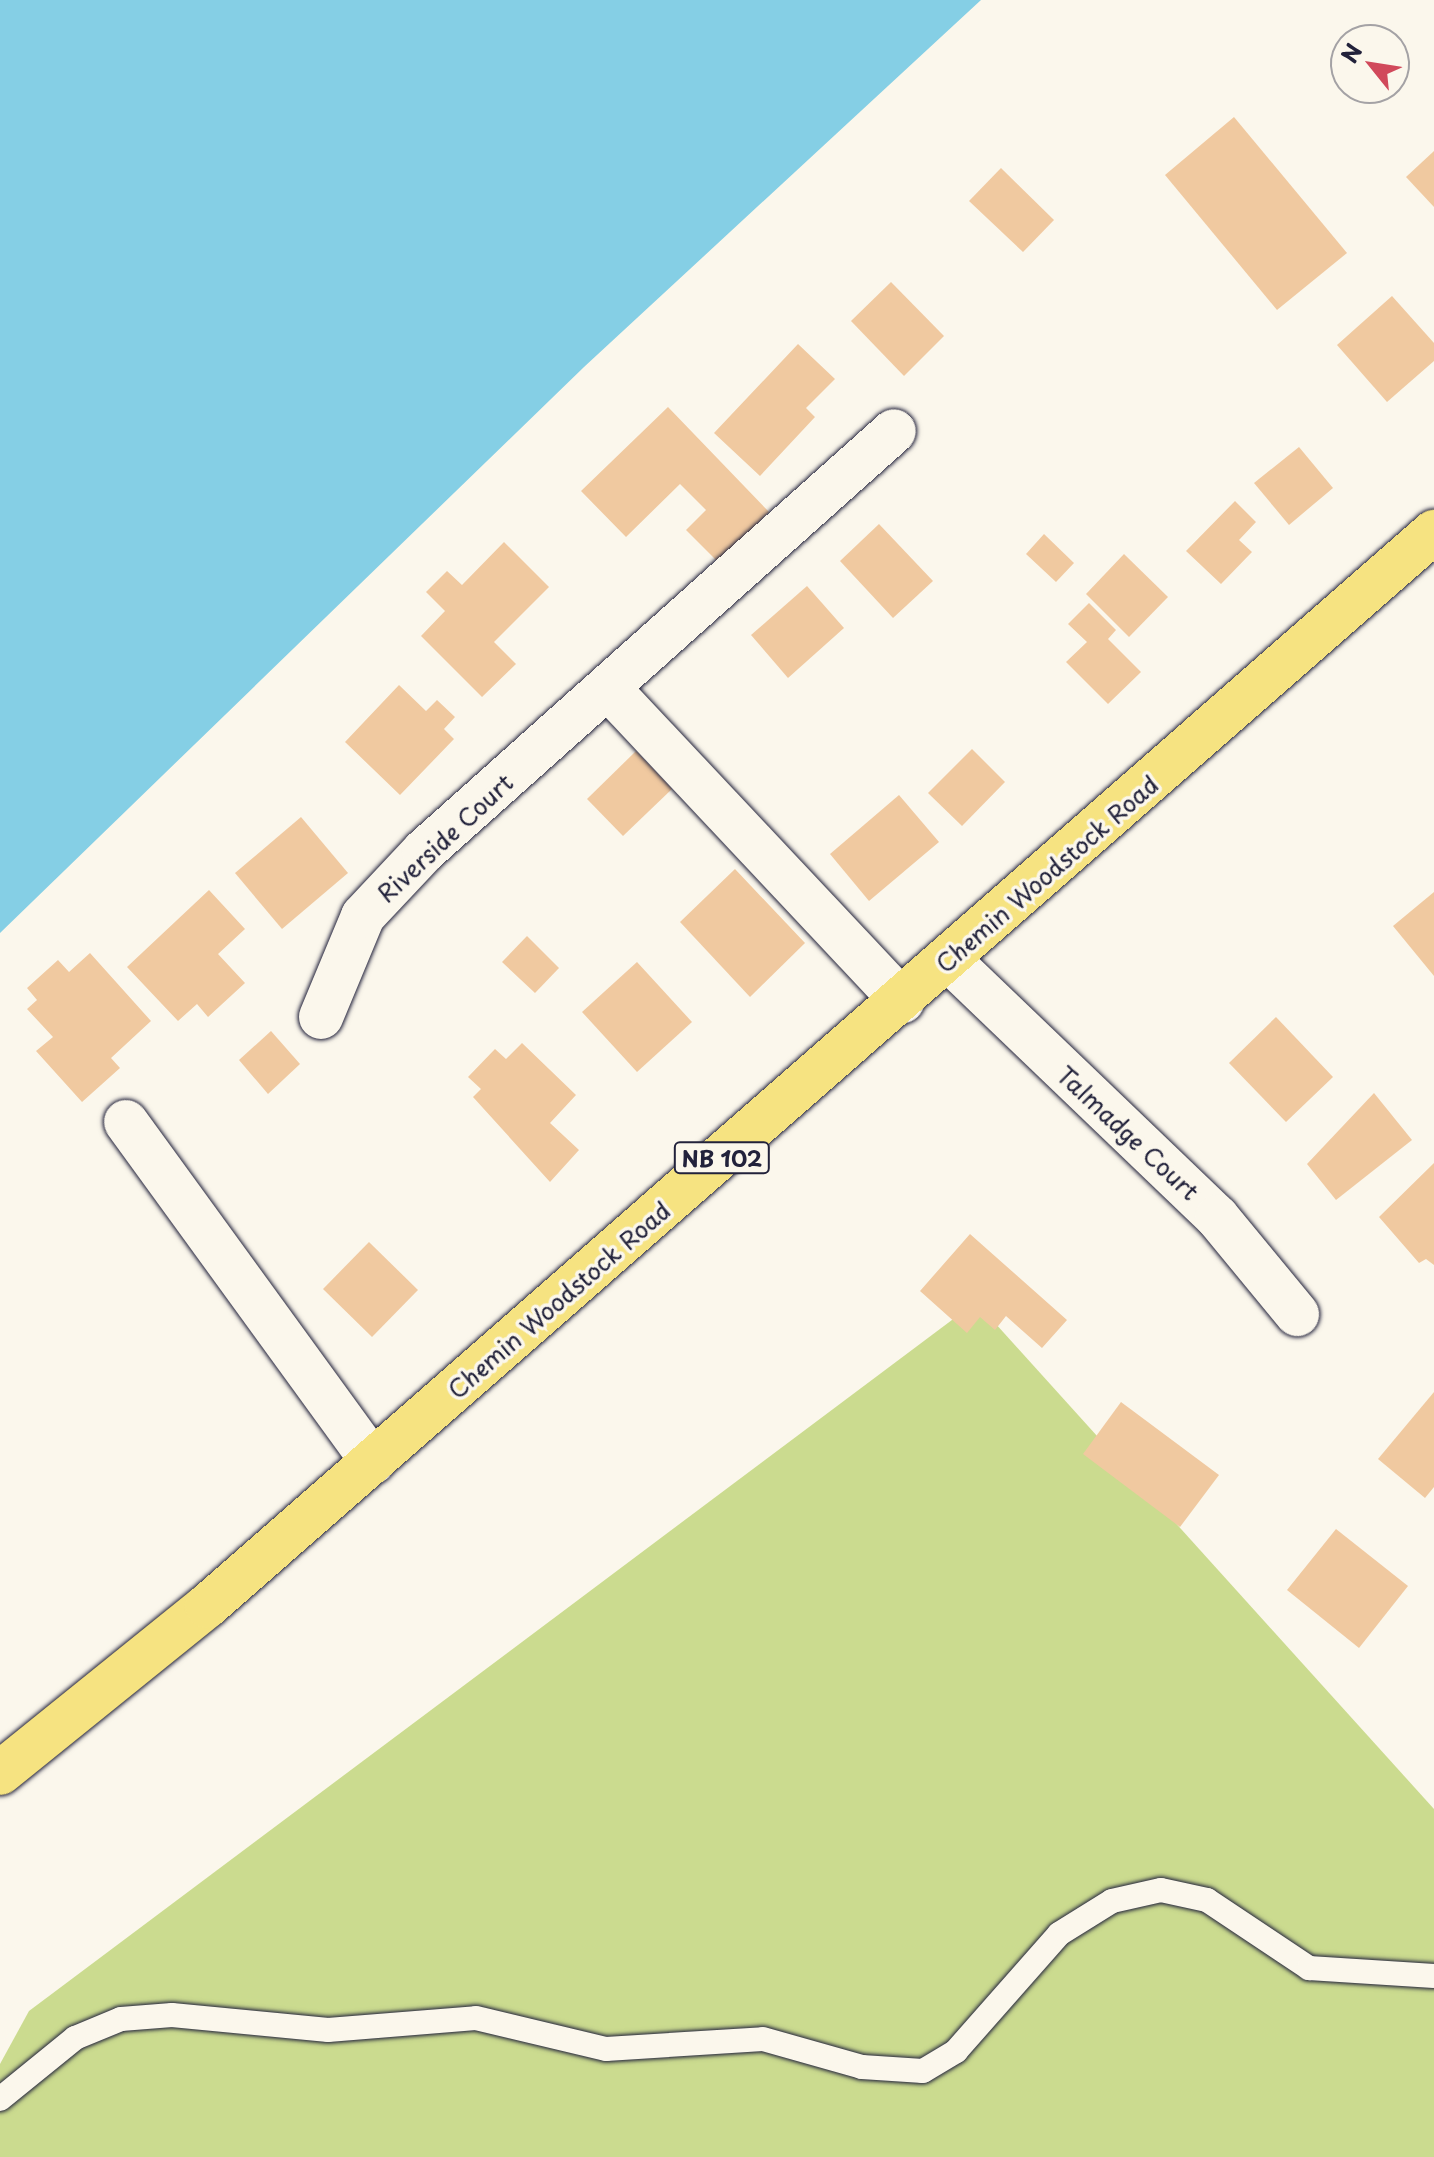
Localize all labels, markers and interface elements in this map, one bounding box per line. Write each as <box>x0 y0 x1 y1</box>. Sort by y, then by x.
north arrow <box>1330 24 1410 104</box>
text: N <box>1332 37 1369 69</box>
street label: Riverside Court <box>371 767 519 909</box>
street label: Chemin Woodstock Road <box>930 770 1164 978</box>
street label: Talmadge Court <box>1050 1059 1206 1207</box>
road number: NB 102 <box>672 1140 772 1176</box>
street label: Chemin Woodstock Road <box>442 1196 676 1404</box>

